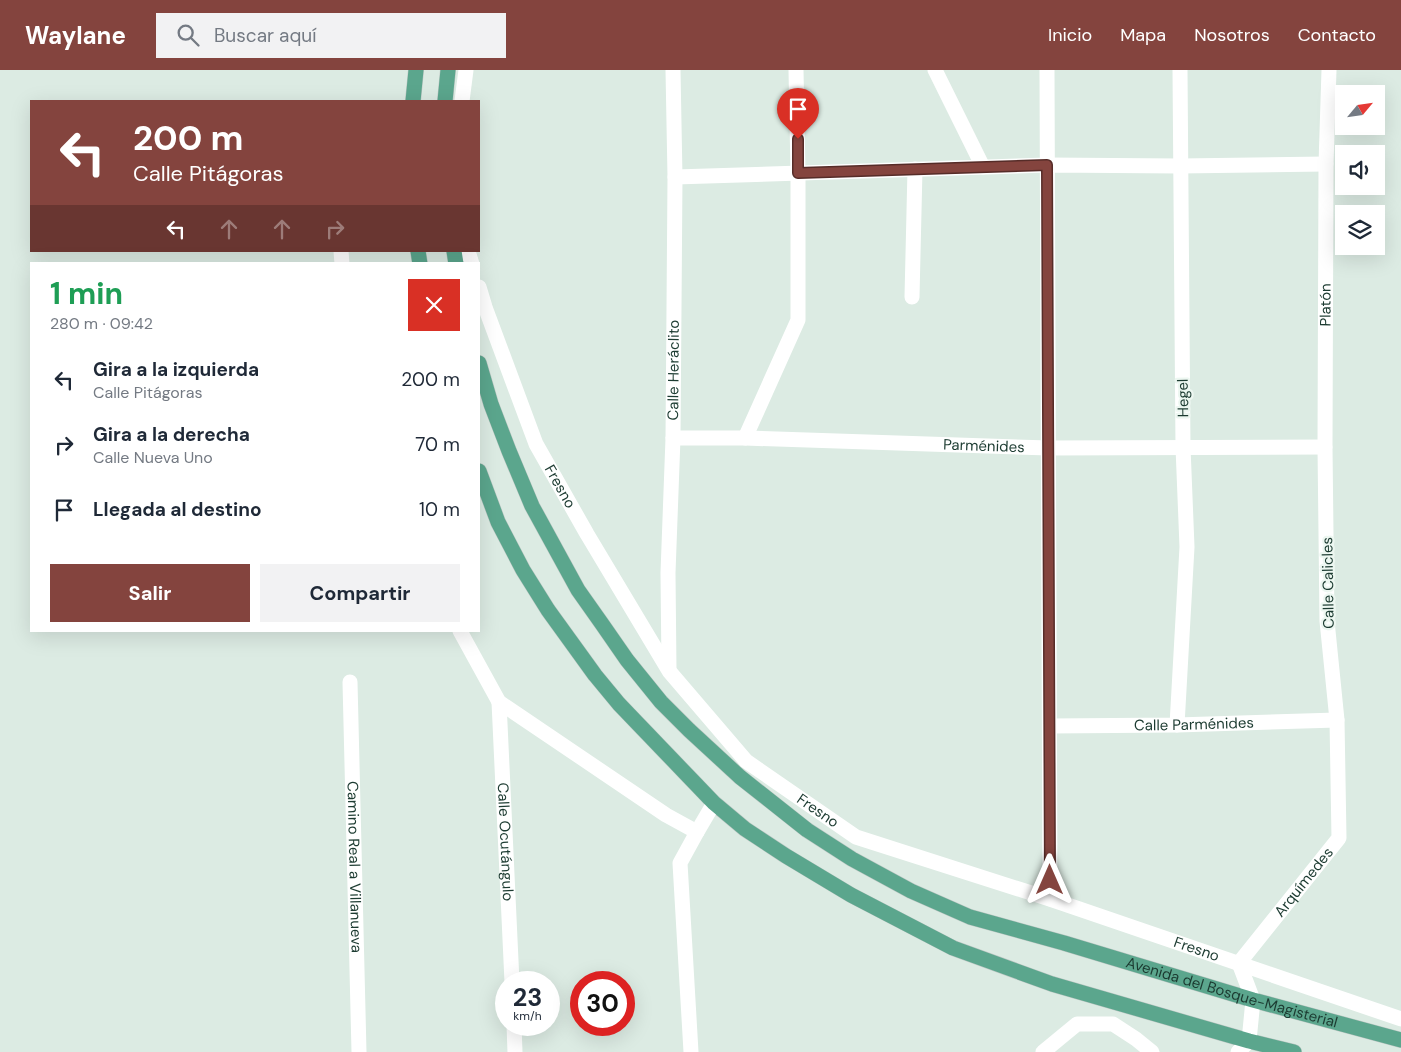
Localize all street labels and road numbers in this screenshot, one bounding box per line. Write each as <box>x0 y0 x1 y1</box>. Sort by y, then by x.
street label: Platón <box>1315 283 1336 327</box>
street label: Calle Heráclito <box>663 320 684 421</box>
street label: Hegel <box>1173 379 1193 417</box>
street label: Parménides <box>943 435 1025 457</box>
street label: Fresno <box>540 461 580 512</box>
street label: Calle Calicles <box>1317 537 1339 629</box>
street label: Calle Parménides <box>1134 713 1254 735</box>
street label: Camino Real a Villanueva <box>342 781 367 953</box>
street label: Calle Ocutángulo <box>493 782 518 902</box>
street label: Fresno <box>793 789 843 832</box>
street label: Arquímedes <box>1270 843 1338 921</box>
street label: Fresno <box>1171 932 1222 966</box>
street label: Avenida del Bosque-Magisterial <box>1124 952 1340 1032</box>

